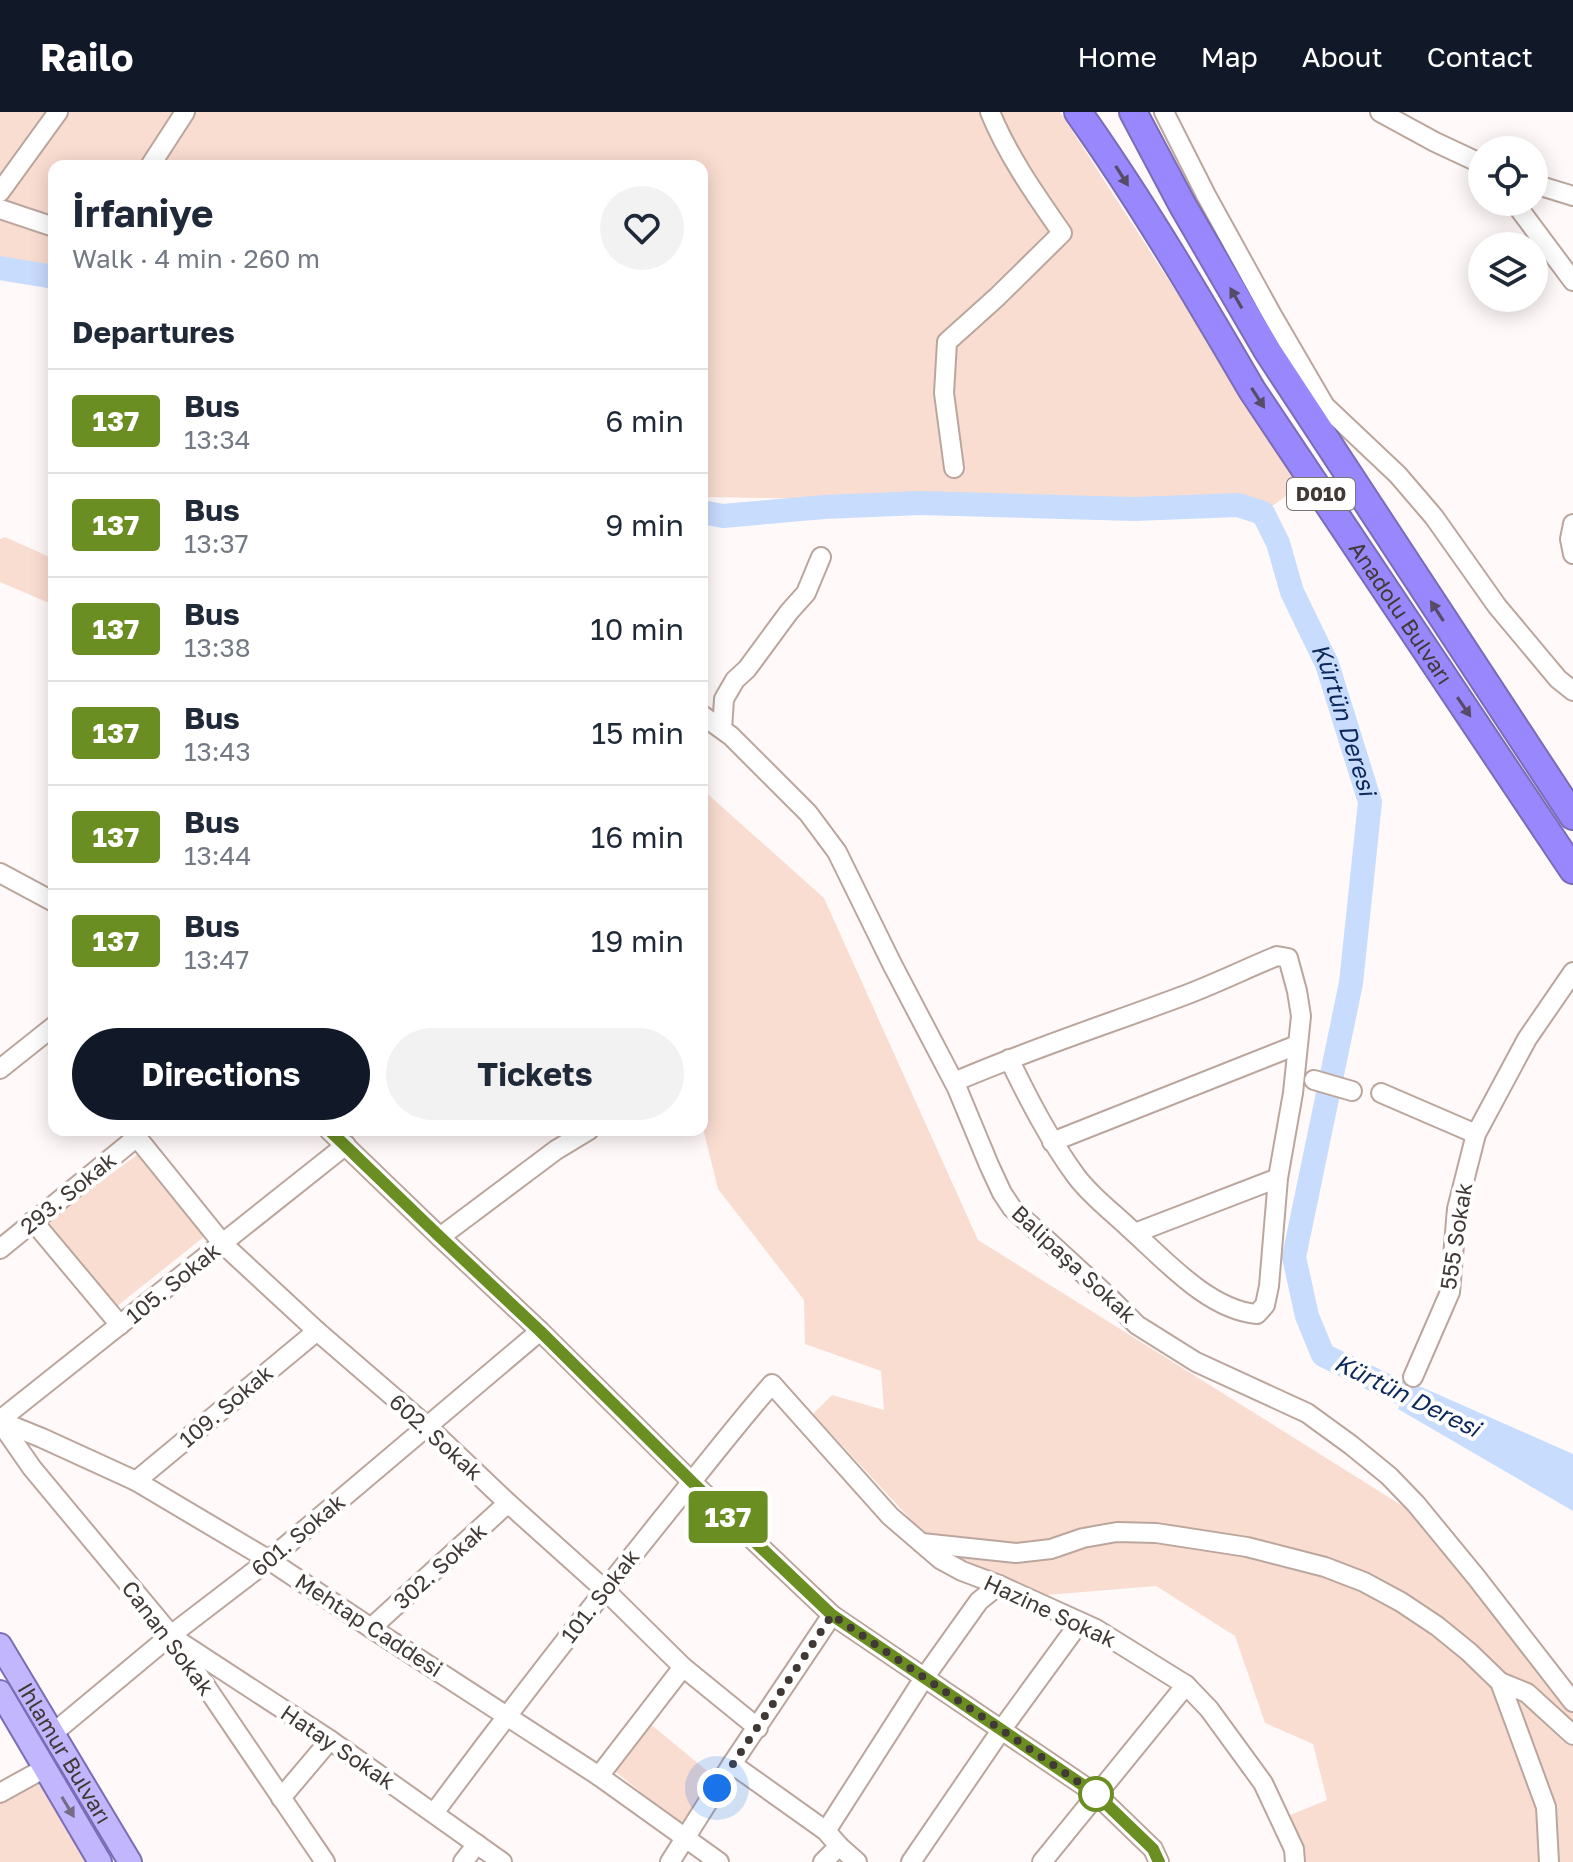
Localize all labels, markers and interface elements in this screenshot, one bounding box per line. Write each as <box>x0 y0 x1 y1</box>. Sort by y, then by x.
text: Railo <box>40 34 134 79</box>
text: Home <box>1078 40 1157 73</box>
text: Map <box>1201 40 1258 73</box>
text: About <box>1302 40 1383 73</box>
text: Contact <box>1427 40 1533 73</box>
map controls <box>1468 136 1548 312</box>
button: locate <box>1468 136 1548 216</box>
one-way arrow <box>1115 165 1129 187</box>
button: heart <box>600 186 684 270</box>
text: İrfaniye <box>72 190 214 235</box>
button: layers <box>1468 232 1548 312</box>
text: Walk · 4 min · 260 m <box>72 243 320 274</box>
one-way arrow <box>1229 287 1243 309</box>
text: Departures <box>72 314 235 350</box>
one-way arrow <box>1250 387 1264 409</box>
text: Bus <box>184 388 240 424</box>
text: 6 min <box>605 403 684 439</box>
text: 137 <box>93 404 139 437</box>
text: 13:34 <box>184 424 251 455</box>
road number: D010 <box>1287 478 1355 510</box>
text: Bus <box>184 492 240 528</box>
text: 9 min <box>605 507 684 543</box>
text: 137 <box>93 508 139 541</box>
text: 13:37 <box>184 528 249 559</box>
street label: Anadolu Bulvarı <box>1344 536 1459 689</box>
text: Bus <box>184 596 240 632</box>
one-way arrow <box>1430 600 1445 621</box>
text: 10 min <box>590 611 684 647</box>
text: 137 <box>93 612 139 645</box>
text: 13:38 <box>184 632 251 663</box>
water label: Kürtün Deresi <box>1306 638 1384 801</box>
one-way arrow <box>1457 697 1472 718</box>
text: Bus <box>184 700 240 736</box>
text: 15 min <box>592 715 684 751</box>
text: 137 <box>93 716 139 749</box>
text: 13:43 <box>184 736 251 767</box>
text: Bus <box>184 804 240 840</box>
text: 16 min <box>591 819 684 855</box>
text: 137 <box>93 820 139 853</box>
text: 13:44 <box>184 840 251 871</box>
text: Bus <box>184 908 240 944</box>
text: 19 min <box>591 923 684 959</box>
text: 137 <box>93 924 139 957</box>
text: 13:47 <box>184 944 249 975</box>
button: Directions <box>72 1028 370 1120</box>
button: Tickets <box>386 1028 684 1120</box>
street label: 293. Sokak <box>14 1146 121 1239</box>
street label: 555 Sokak <box>1434 1180 1477 1291</box>
street label: Balipaşa Sokak <box>1007 1199 1142 1328</box>
street label: 105. Sokak <box>120 1236 225 1329</box>
water label: Kürtün Deresi <box>1330 1347 1487 1443</box>
street label: 109. Sokak <box>173 1359 278 1453</box>
street label: 602. Sokak <box>384 1388 489 1486</box>
street label: 601. Sokak <box>245 1488 350 1582</box>
line badge: 137 <box>682 1491 774 1543</box>
text: 137 <box>705 1500 751 1533</box>
street label: 302. Sokak <box>388 1517 492 1614</box>
street label: 101. Sokak <box>555 1543 645 1648</box>
street label: Mehtap Caddesi <box>291 1567 448 1682</box>
street label: Hazine Sokak <box>980 1568 1120 1653</box>
street label: Canan Sokak <box>116 1575 220 1700</box>
street label: Ihlamur Bulvarı <box>12 1677 118 1828</box>
street label: Hatay Sokak <box>276 1699 400 1795</box>
your location <box>697 1768 737 1808</box>
unlabelled marker <box>1079 1777 1113 1811</box>
one-way arrow <box>61 1796 75 1818</box>

